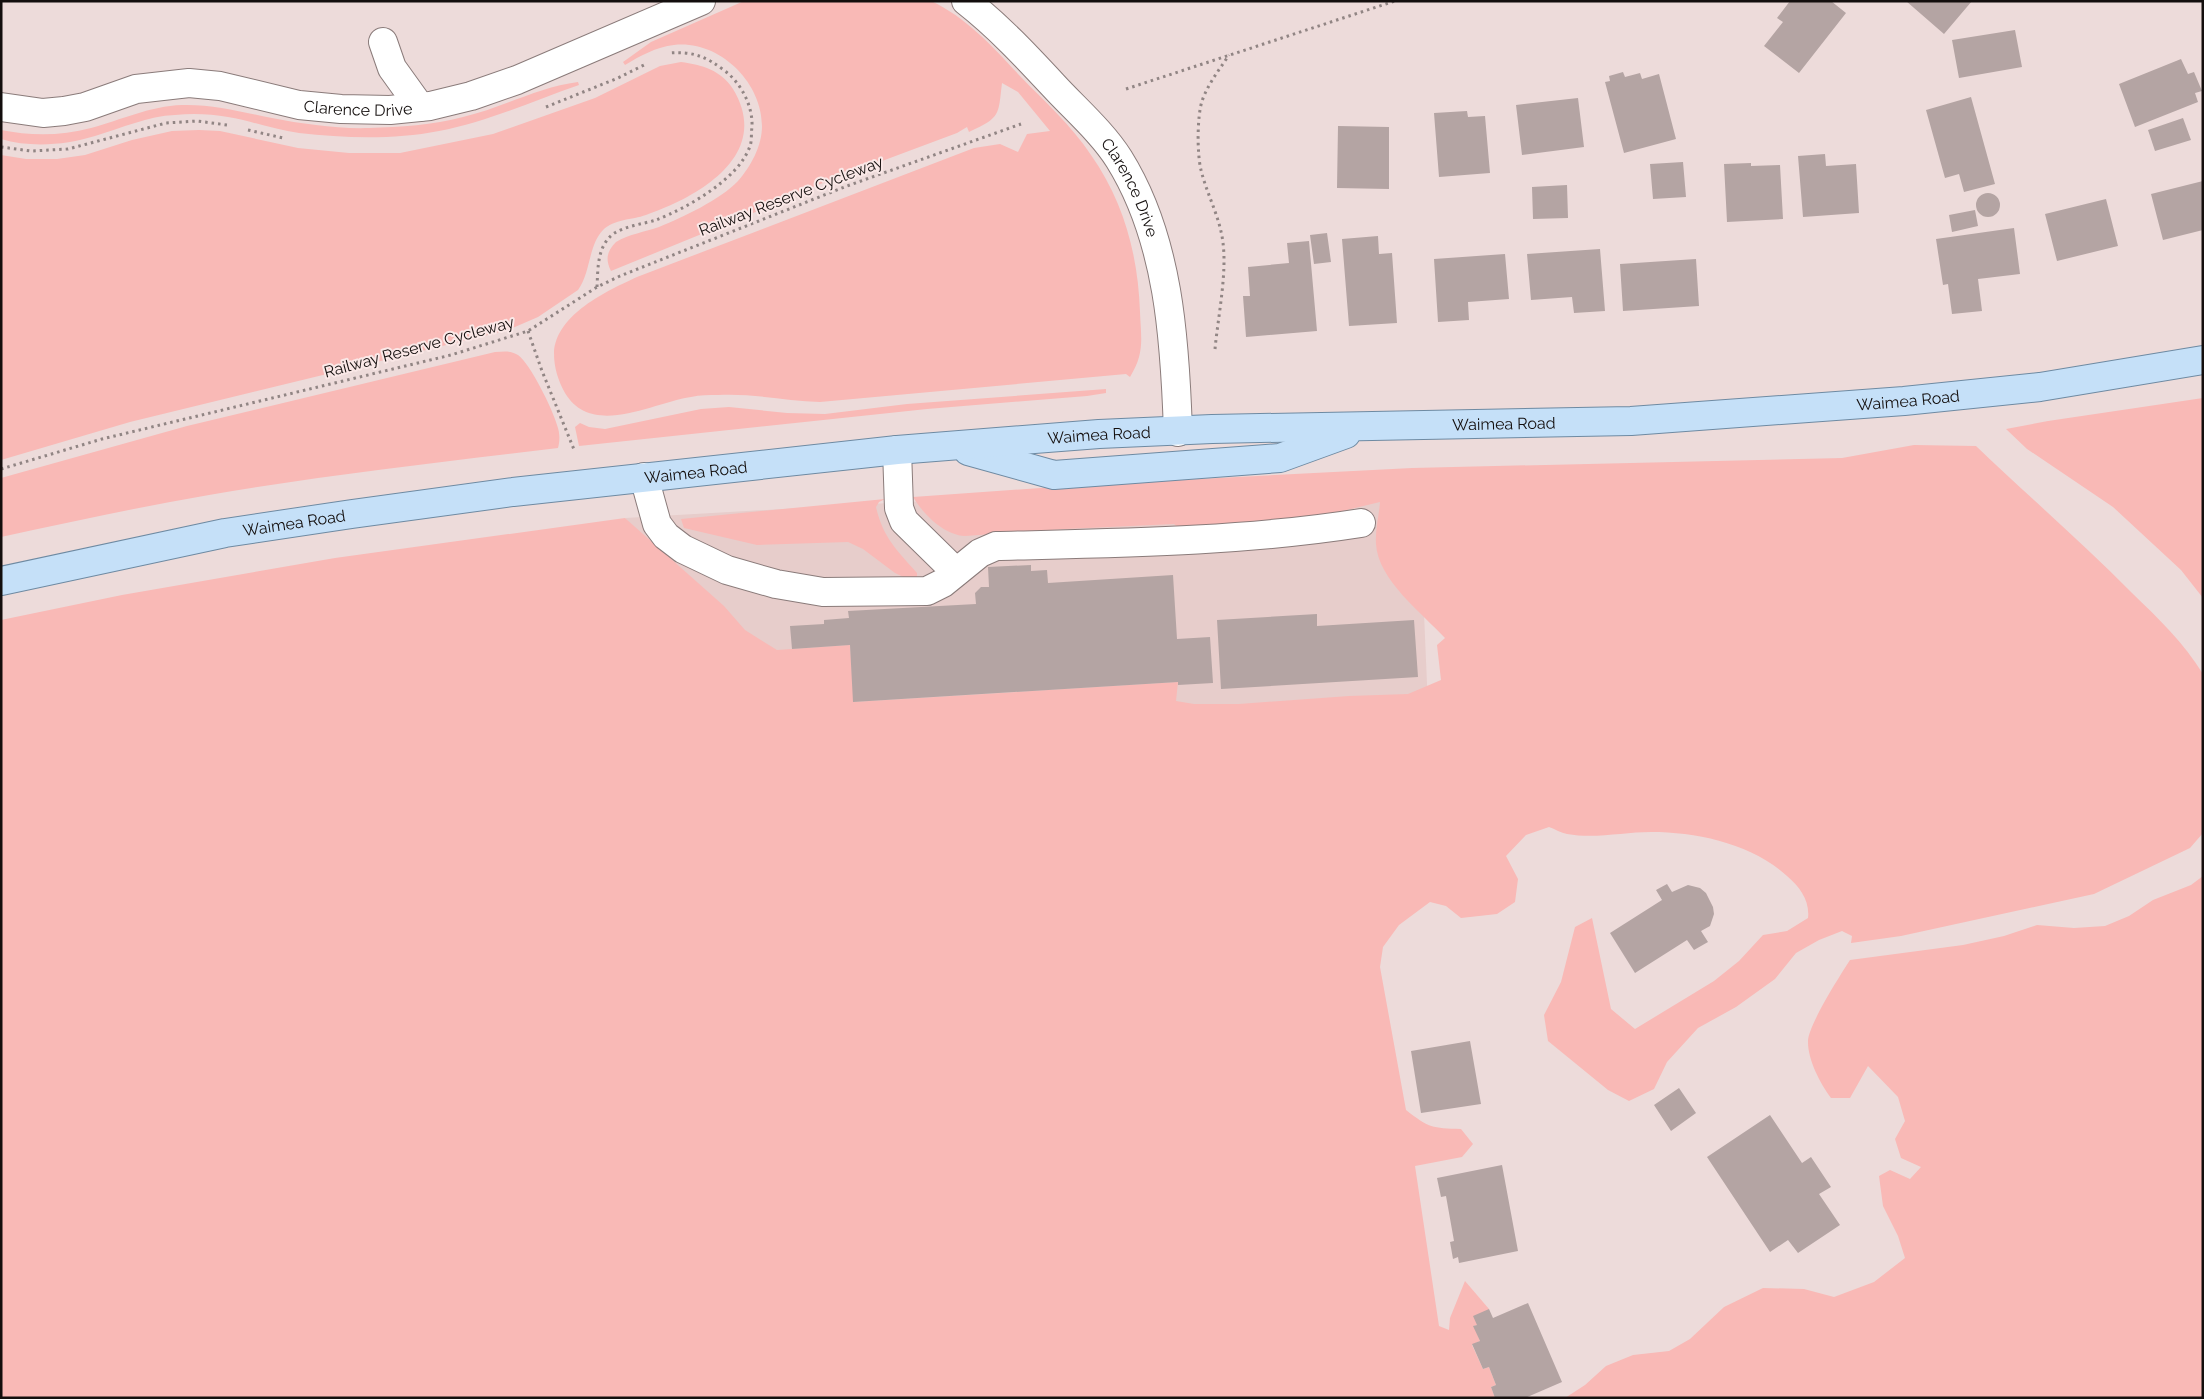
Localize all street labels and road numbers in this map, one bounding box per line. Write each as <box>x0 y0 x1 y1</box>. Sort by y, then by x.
street label: Clarence Drive <box>303 96 413 120</box>
street label: Clarence Drive <box>1098 134 1162 239</box>
street label: Railway Reserve Cycleway <box>696 152 886 240</box>
street label: Railway Reserve Cycleway <box>322 312 516 382</box>
street label: Waimea Road <box>1856 386 1961 414</box>
street label: Waimea Road <box>1452 413 1556 434</box>
street label: Waimea Road <box>1047 422 1151 448</box>
street label: Waimea Road <box>643 457 748 487</box>
street label: Waimea Road <box>242 506 347 540</box>

